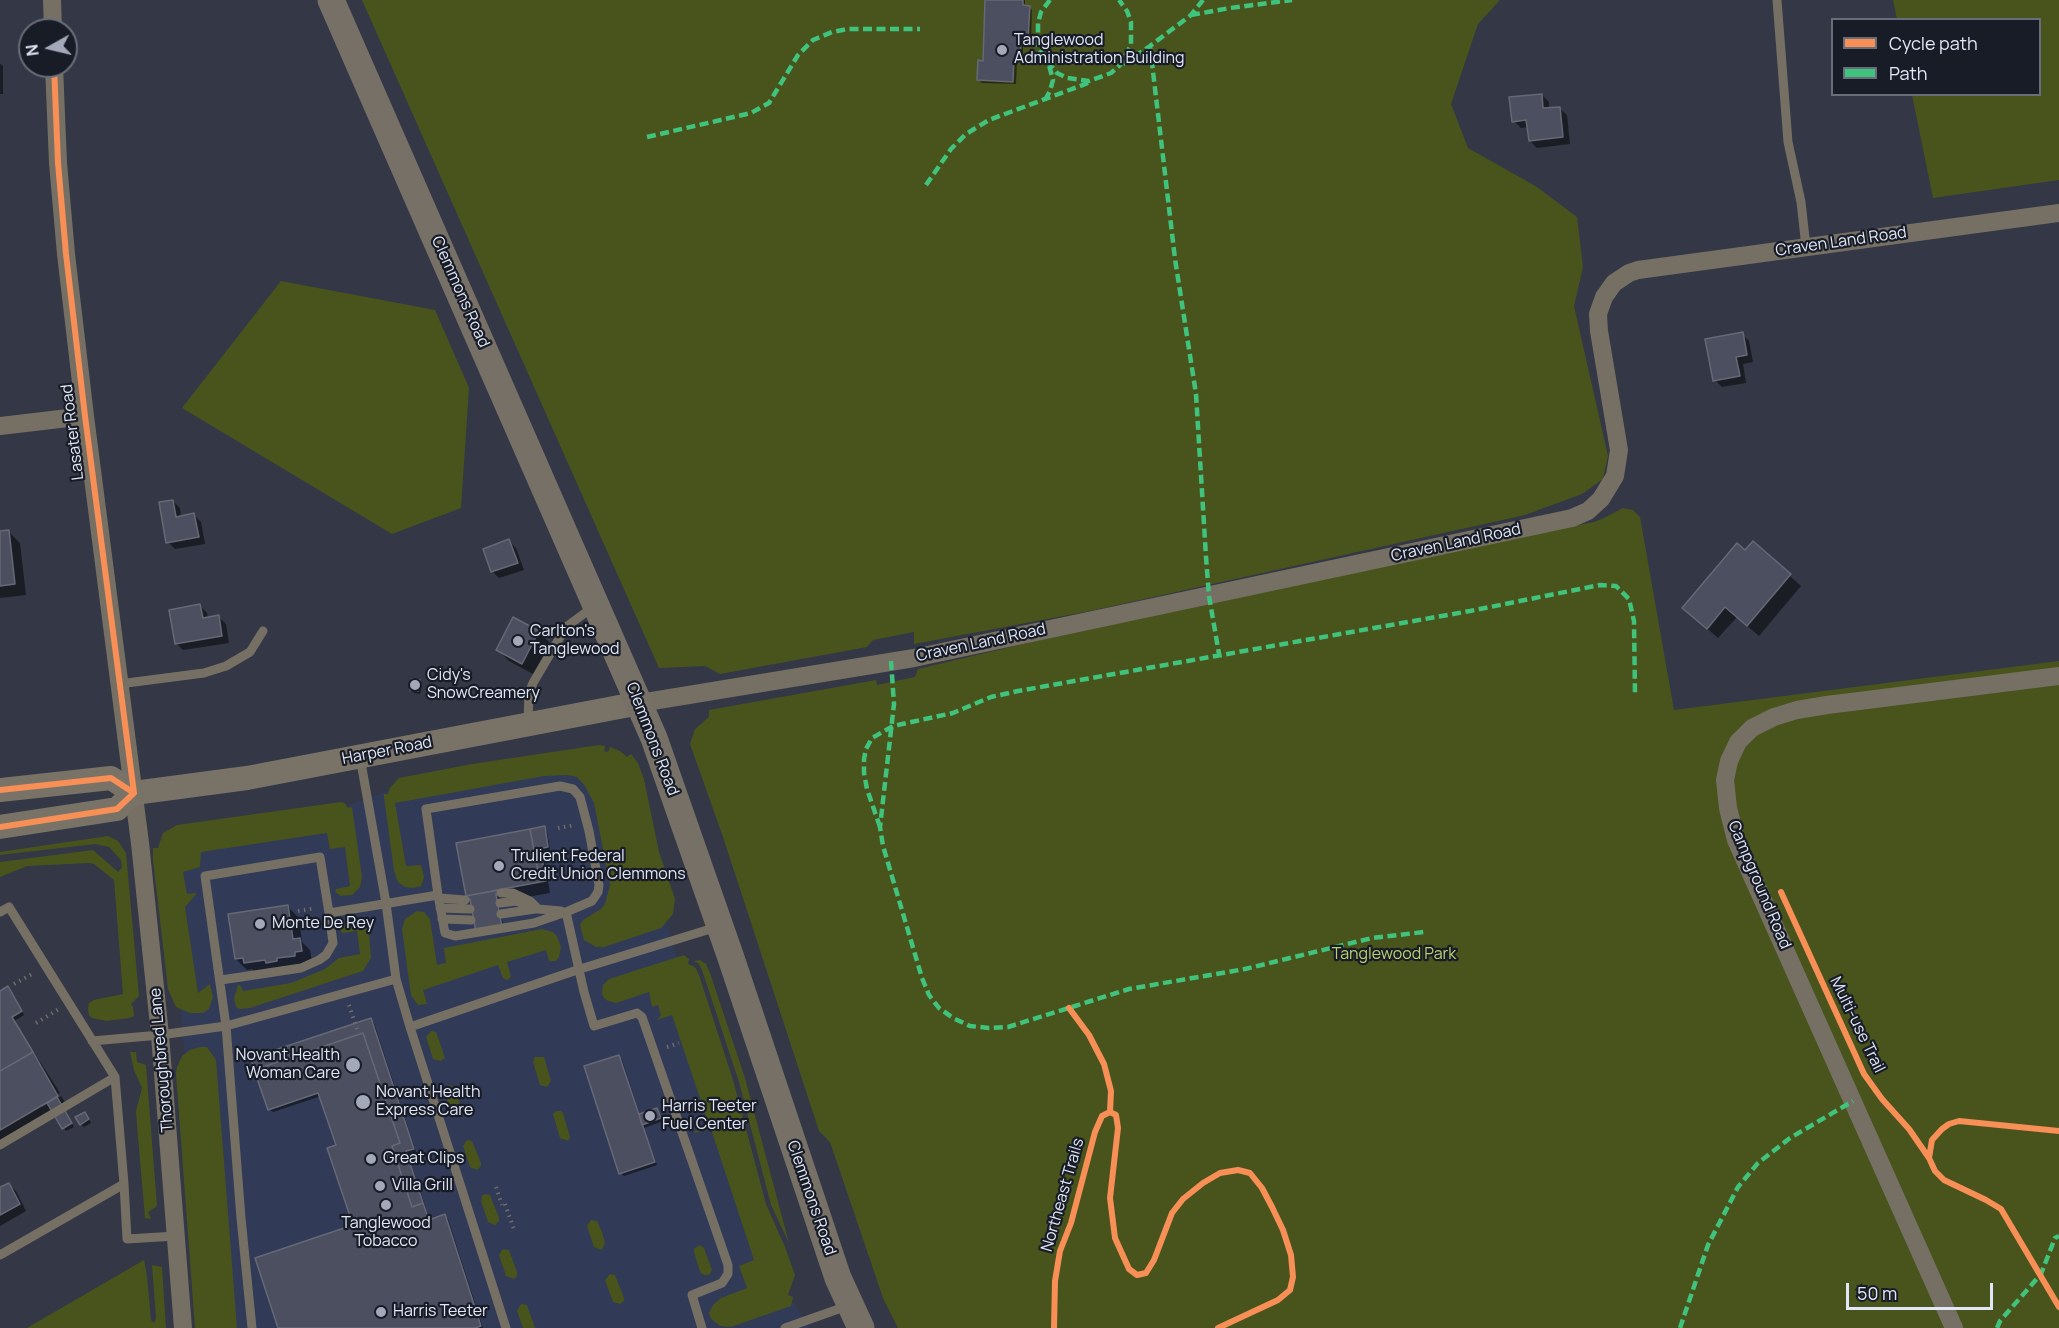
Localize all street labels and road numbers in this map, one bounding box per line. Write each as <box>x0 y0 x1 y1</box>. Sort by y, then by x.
street label: Craven Land Road <box>1774 223 1908 261</box>
street label: Clemmons Road <box>427 233 493 351</box>
street label: Lasater Road <box>58 383 88 481</box>
street label: Craven Land Road <box>1389 520 1523 566</box>
street label: Craven Land Road <box>914 620 1048 666</box>
street label: Clemmons Road <box>622 680 682 798</box>
street label: Harper Road <box>340 733 434 769</box>
street label: Campground Road <box>1723 818 1795 952</box>
street label: Multi-use Trail <box>1825 974 1889 1076</box>
street label: Thoroughbred Lane <box>146 987 178 1133</box>
street label: Northeast Trails <box>1038 1136 1088 1254</box>
street label: Clemmons Road <box>782 1138 840 1258</box>

